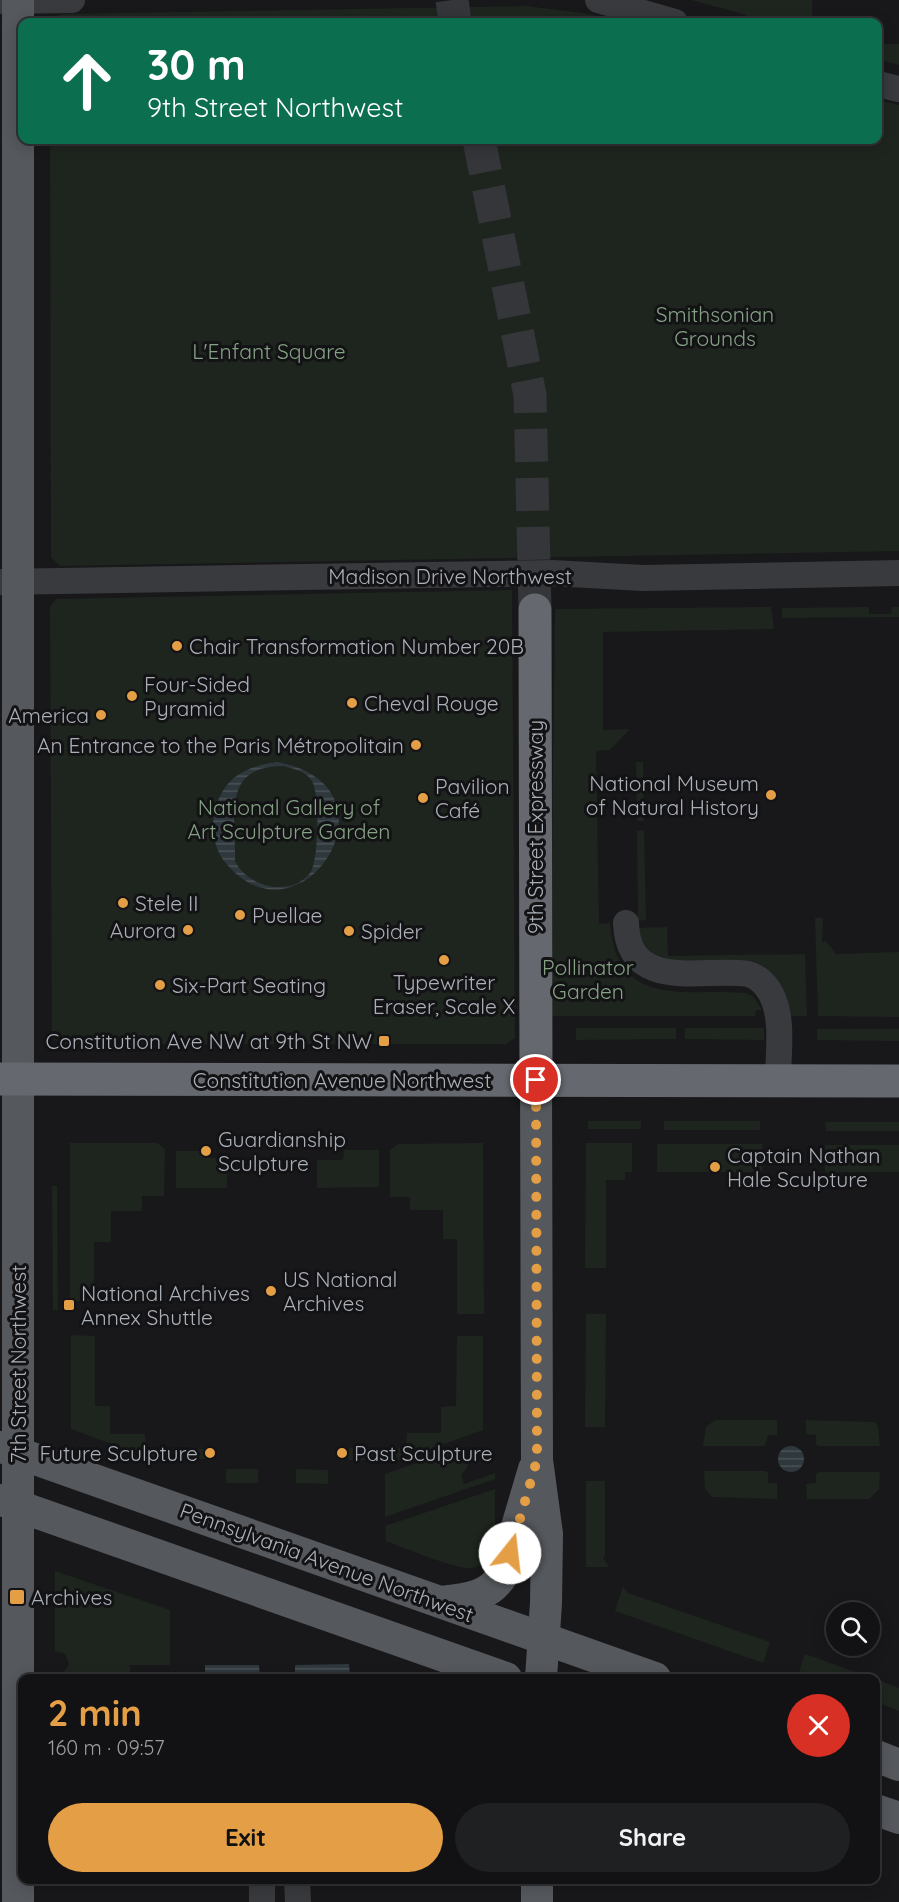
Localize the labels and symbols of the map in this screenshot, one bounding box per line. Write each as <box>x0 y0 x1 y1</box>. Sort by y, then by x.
park label: Smithsonian Grounds <box>656 301 774 351</box>
park label: L'Enfant Square <box>192 338 346 364</box>
street label: Madison Drive Northwest <box>328 563 572 589</box>
place label: Chair Transformation Number 20B <box>189 633 524 659</box>
marker: Chair Transformation Number 20B <box>170 639 184 653</box>
place label: Four-Sided Pyramid <box>144 671 250 721</box>
marker: Four-Sided Pyramid <box>125 689 139 703</box>
place label: Cheval Rouge <box>364 690 499 716</box>
marker: Cheval Rouge <box>345 696 359 710</box>
place label: America <box>8 702 89 728</box>
marker: America <box>94 708 108 722</box>
street label: 9th Street Expressway <box>522 720 548 934</box>
place label: An Entrance to the Paris Métropolitain <box>37 732 404 758</box>
marker: An Entrance to the Paris Métropolitain <box>409 738 423 752</box>
place label: National Museum of Natural History <box>586 770 759 820</box>
place label: Pavilion Café <box>435 773 510 823</box>
marker: National Museum of Natural History <box>764 788 778 802</box>
marker: Pavilion Café <box>416 791 430 805</box>
park label: National Gallery of Art Sculpture Garden <box>188 794 390 844</box>
place label: Stele II <box>135 890 198 916</box>
marker: Stele II <box>116 896 130 910</box>
place label: Puellae <box>252 902 322 928</box>
marker: Puellae <box>233 908 247 922</box>
place label: Aurora <box>110 917 176 943</box>
place label: Spider <box>361 918 423 944</box>
marker: Aurora <box>181 923 195 937</box>
marker: Spider <box>342 924 356 938</box>
marker: Typewriter Eraser, Scale X <box>437 953 451 967</box>
park label: Pollinator Garden <box>542 954 634 1004</box>
place label: Typewriter Eraser, Scale X <box>373 969 515 1019</box>
place label: Six-Part Seating <box>172 972 326 998</box>
marker: Six-Part Seating <box>153 978 167 992</box>
place label: Constitution Ave NW at 9th St NW <box>46 1028 372 1054</box>
marker: Constitution Ave NW at 9th St NW <box>377 1034 391 1048</box>
pin <box>510 1054 561 1105</box>
street label: Constitution Avenue Northwest <box>193 1067 491 1093</box>
place label: Guardianship Sculpture <box>218 1126 346 1176</box>
place label: Captain Nathan Hale Sculpture <box>727 1142 880 1192</box>
marker: Guardianship Sculpture <box>199 1144 213 1158</box>
marker: Captain Nathan Hale Sculpture <box>708 1160 722 1174</box>
street label: 7th Street Northwest <box>5 1265 31 1463</box>
place label: US National Archives <box>283 1266 397 1316</box>
place label: National Archives Annex Shuttle <box>81 1280 250 1330</box>
marker: US National Archives <box>264 1284 278 1298</box>
marker: National Archives Annex Shuttle <box>62 1298 76 1312</box>
place label: Future Sculpture <box>39 1440 198 1466</box>
place label: Past Sculpture <box>354 1440 493 1466</box>
marker: Future Sculpture <box>203 1446 217 1460</box>
marker: Past Sculpture <box>335 1446 349 1460</box>
street label: Pennsylvania Avenue Northwest <box>177 1497 477 1627</box>
position arrow <box>478 1521 542 1585</box>
place label: Archives <box>31 1584 112 1610</box>
marker: Archives <box>8 1588 26 1606</box>

